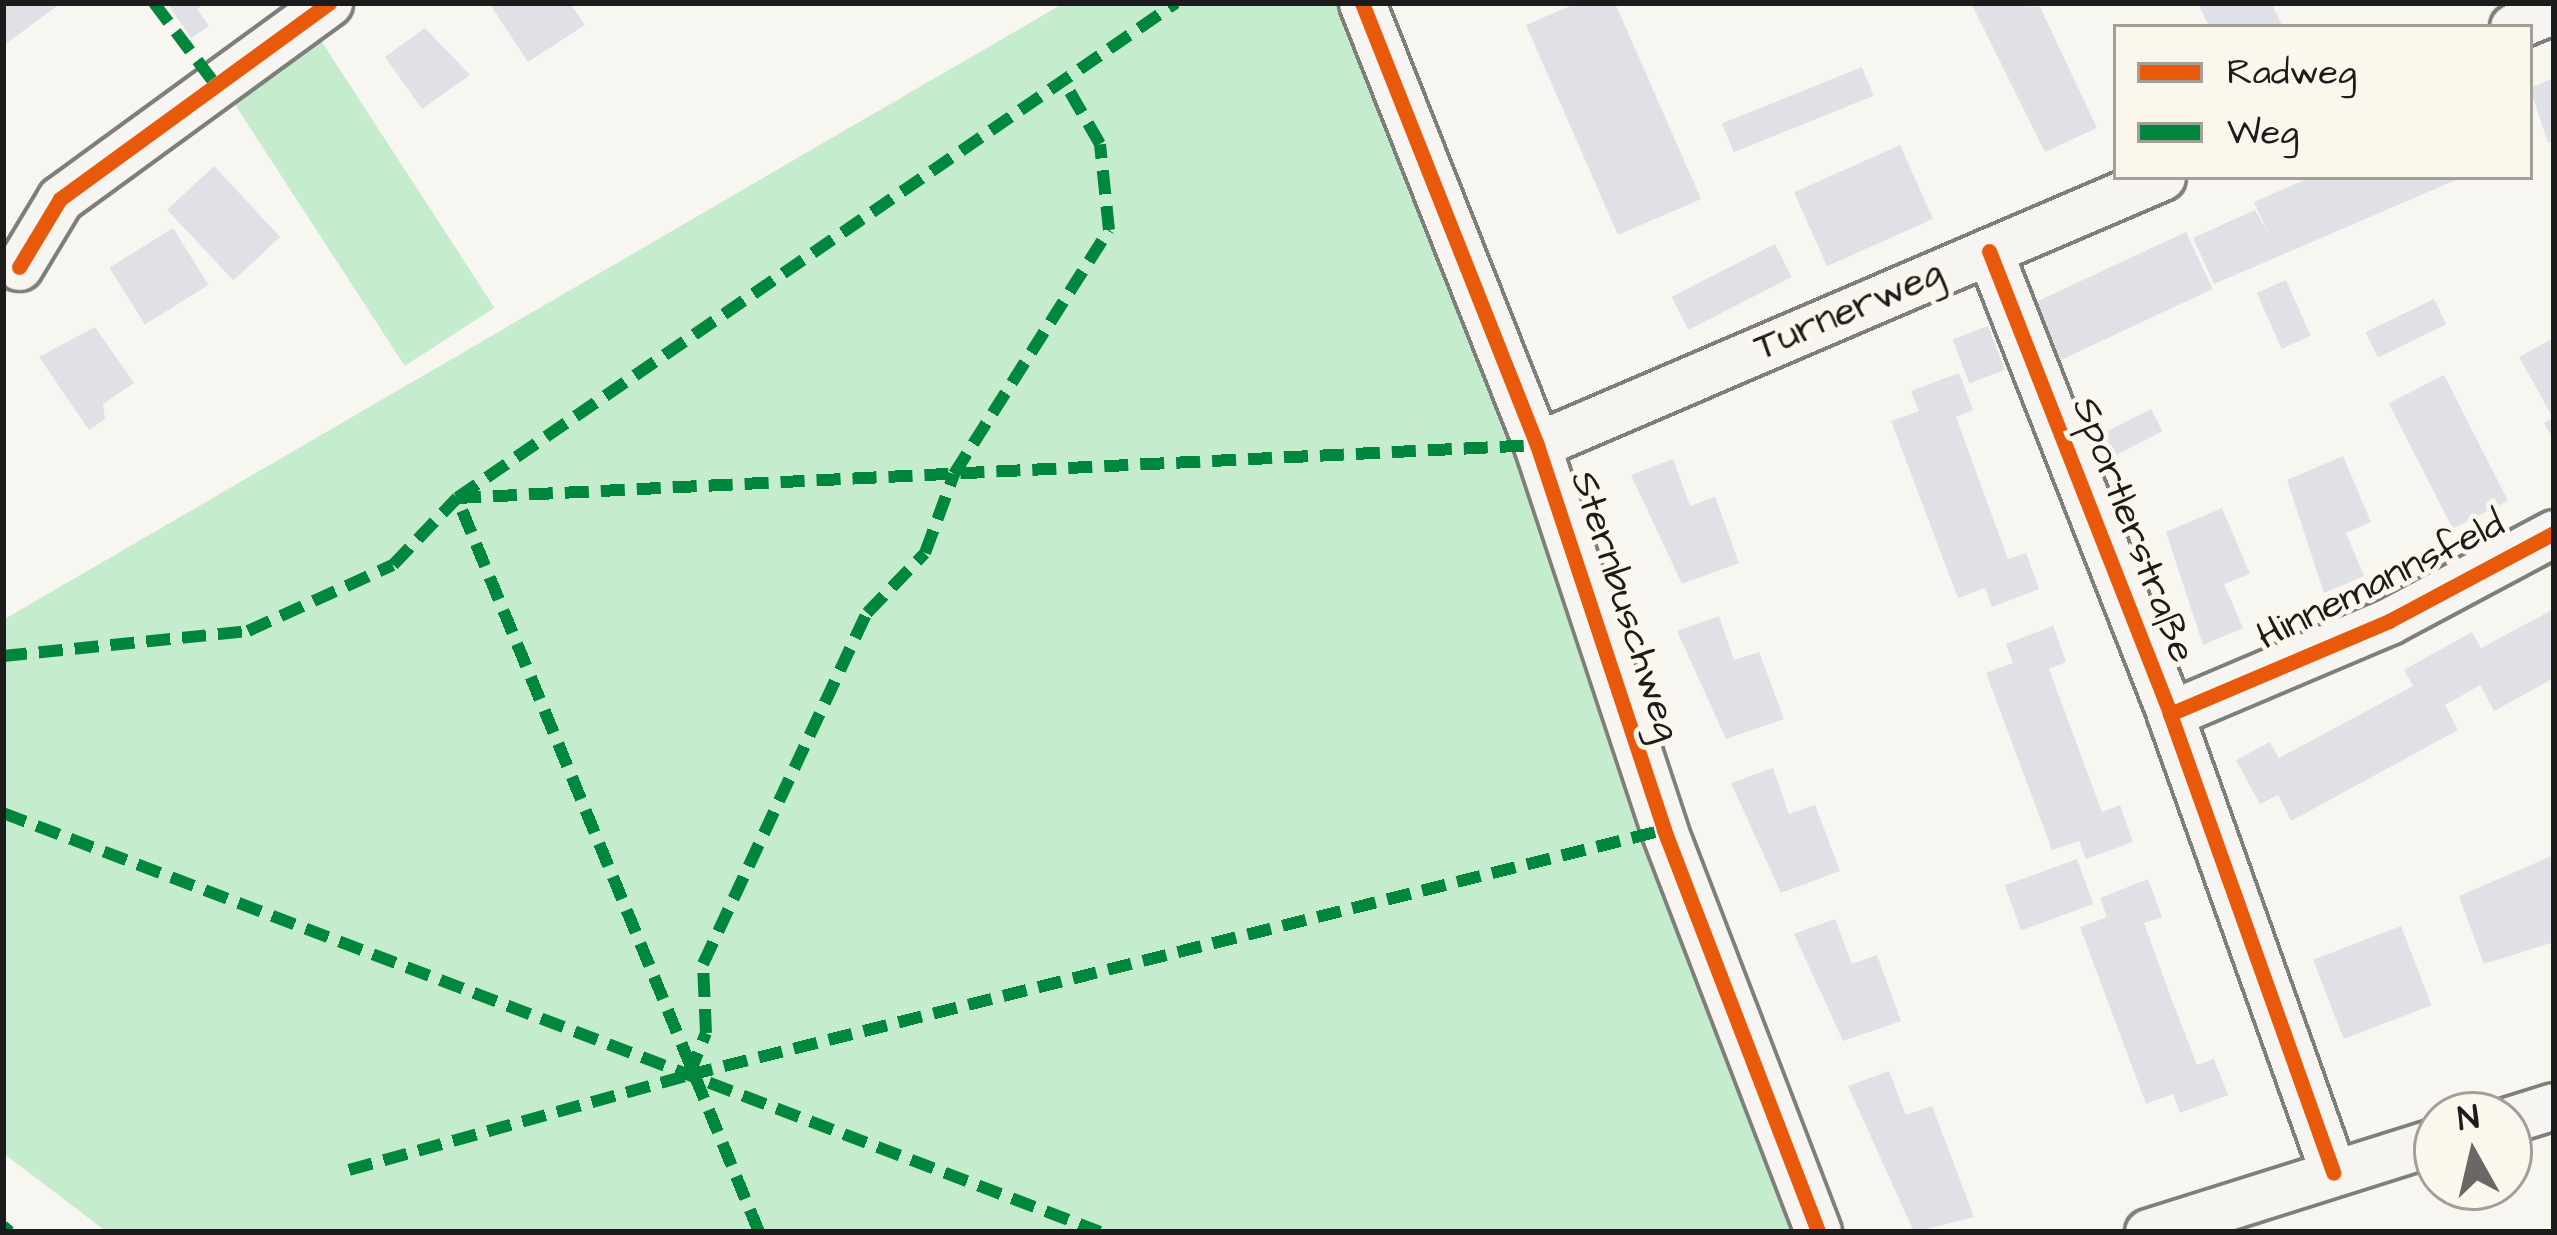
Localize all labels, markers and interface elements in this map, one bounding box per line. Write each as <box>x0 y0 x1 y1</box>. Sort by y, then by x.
legend <box>2113 24 2533 180</box>
text: Radweg <box>2227 47 2357 98</box>
text: Weg <box>2227 107 2299 158</box>
street label: Turnerweg <box>1748 250 1950 372</box>
street label: Sportlerstraße <box>2061 391 2205 669</box>
street label: Sternbuschweg <box>1559 465 1691 747</box>
street label: Hinnemannsfeld <box>2250 501 2512 661</box>
north arrow <box>2413 1091 2533 1211</box>
text: N <box>2455 1094 2482 1143</box>

